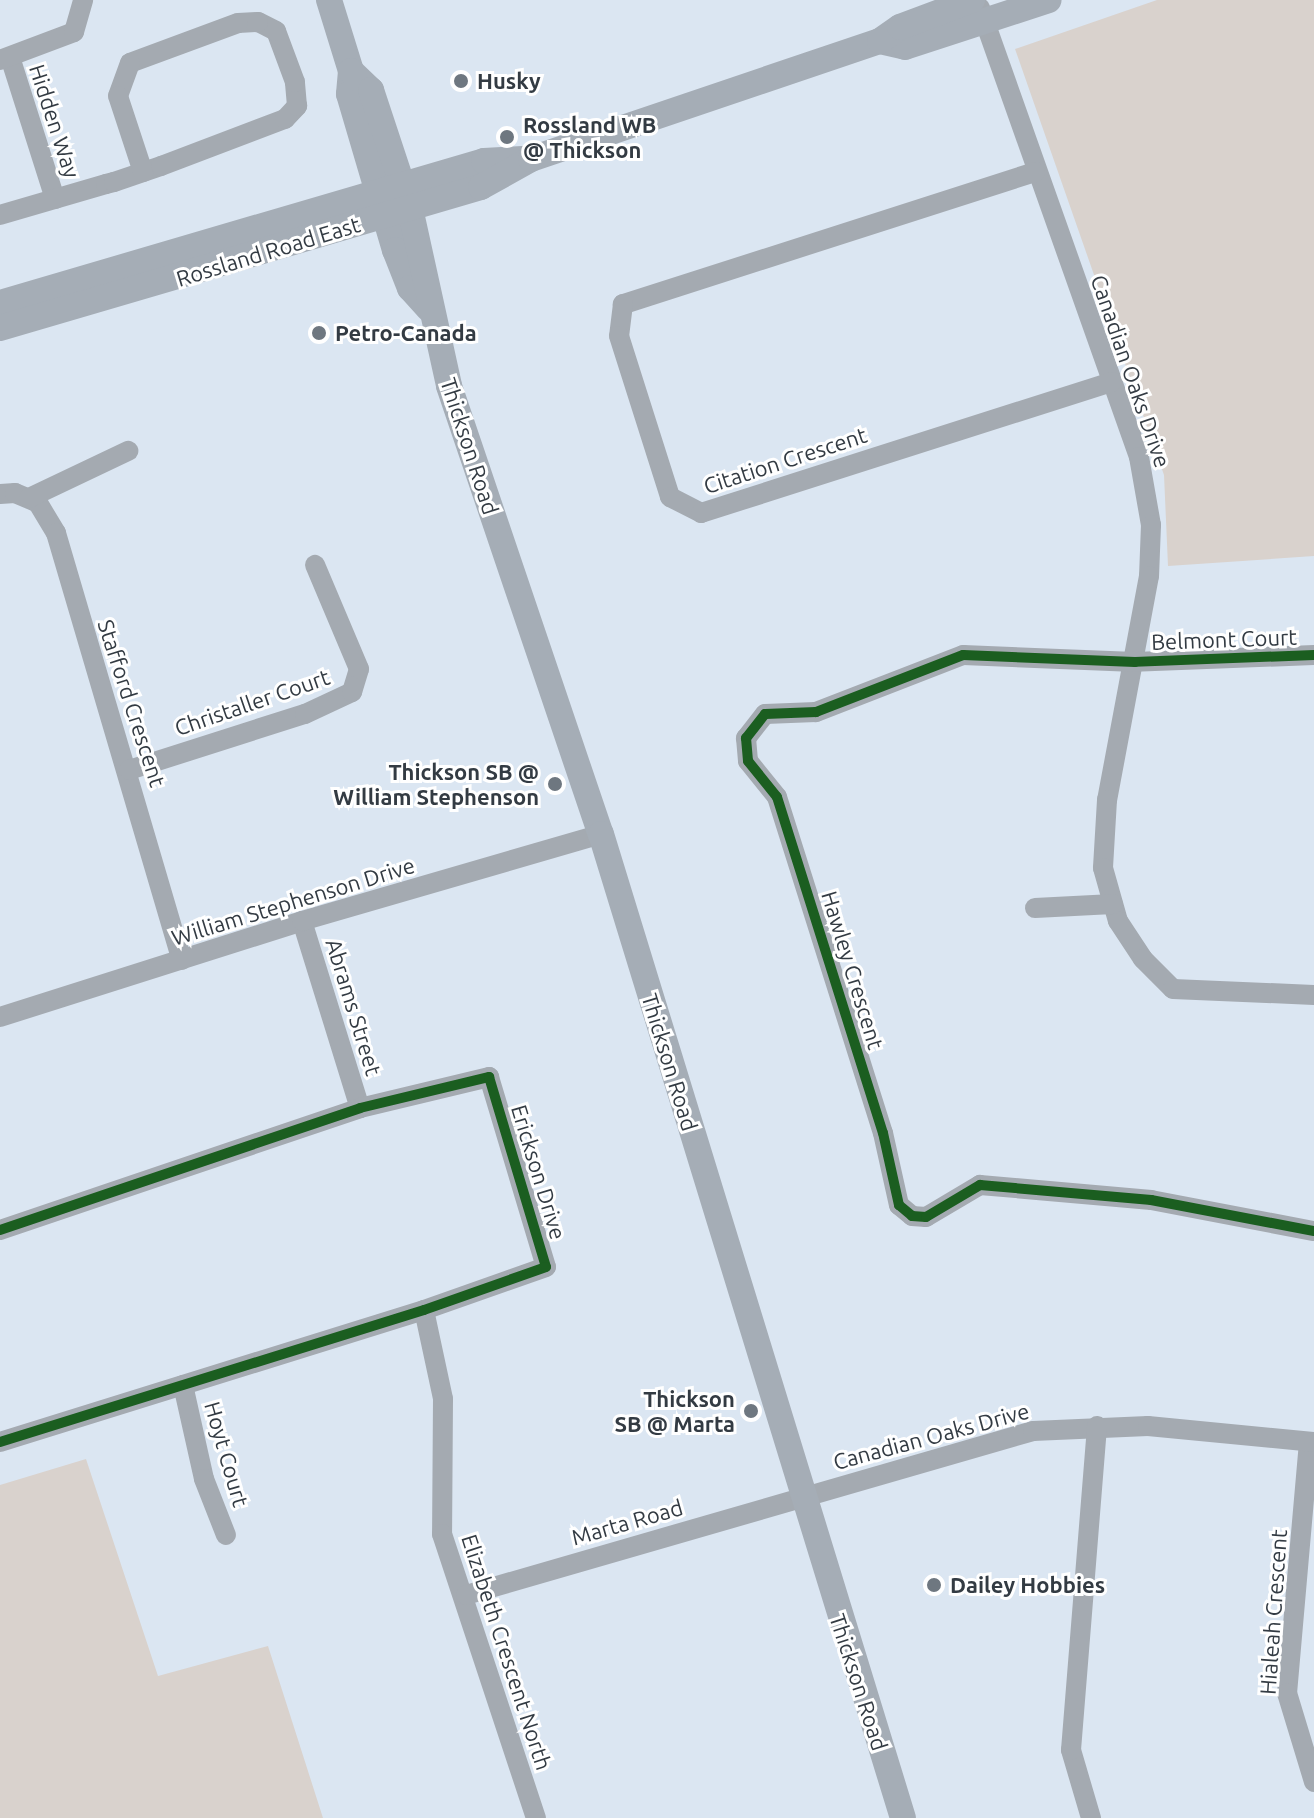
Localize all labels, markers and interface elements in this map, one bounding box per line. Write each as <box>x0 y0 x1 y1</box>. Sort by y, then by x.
street label: Hidden Way <box>24 61 86 181</box>
place label: Husky <box>477 68 541 94</box>
marker: Husky <box>452 72 470 90</box>
place label: Rossland WB @ Thickson <box>523 111 656 162</box>
marker: Rossland WB @ Thickson <box>498 128 516 146</box>
street label: Rossland Road East <box>173 210 363 292</box>
street label: Canadian Oaks Drive <box>1086 271 1176 471</box>
place label: Petro-Canada <box>335 320 477 346</box>
marker: Petro-Canada <box>310 324 328 342</box>
street label: Thickson Road <box>435 374 505 518</box>
street label: Citation Crescent <box>700 421 870 499</box>
street label: Stafford Crescent <box>93 616 171 790</box>
street label: Belmont Court <box>1151 623 1297 655</box>
street label: Christaller Court <box>171 663 333 741</box>
place label: Thickson SB @ William Stephenson <box>333 758 539 810</box>
marker: Thickson SB @ William Stephenson <box>546 775 564 793</box>
street label: William Stephenson Drive <box>168 851 418 951</box>
street label: Hawley Crescent <box>816 888 890 1052</box>
street label: Abrams Street <box>321 935 387 1079</box>
street label: Thickson Road <box>637 990 703 1134</box>
street label: Erickson Drive <box>506 1101 572 1243</box>
place label: Thickson SB @ Marta <box>615 1385 735 1436</box>
street label: Canadian Oaks Drive <box>830 1397 1032 1475</box>
street label: Hoyt Court <box>199 1398 255 1510</box>
marker: Thickson SB @ Marta <box>742 1402 760 1420</box>
street label: Marta Road <box>568 1494 686 1550</box>
street label: Hialeah Crescent <box>1254 1528 1292 1696</box>
street label: Elizabeth Crescent North <box>456 1531 558 1773</box>
place label: Dailey Hobbies <box>950 1572 1105 1598</box>
marker: Dailey Hobbies <box>925 1576 943 1594</box>
street label: Thickson Road <box>824 1610 894 1754</box>

